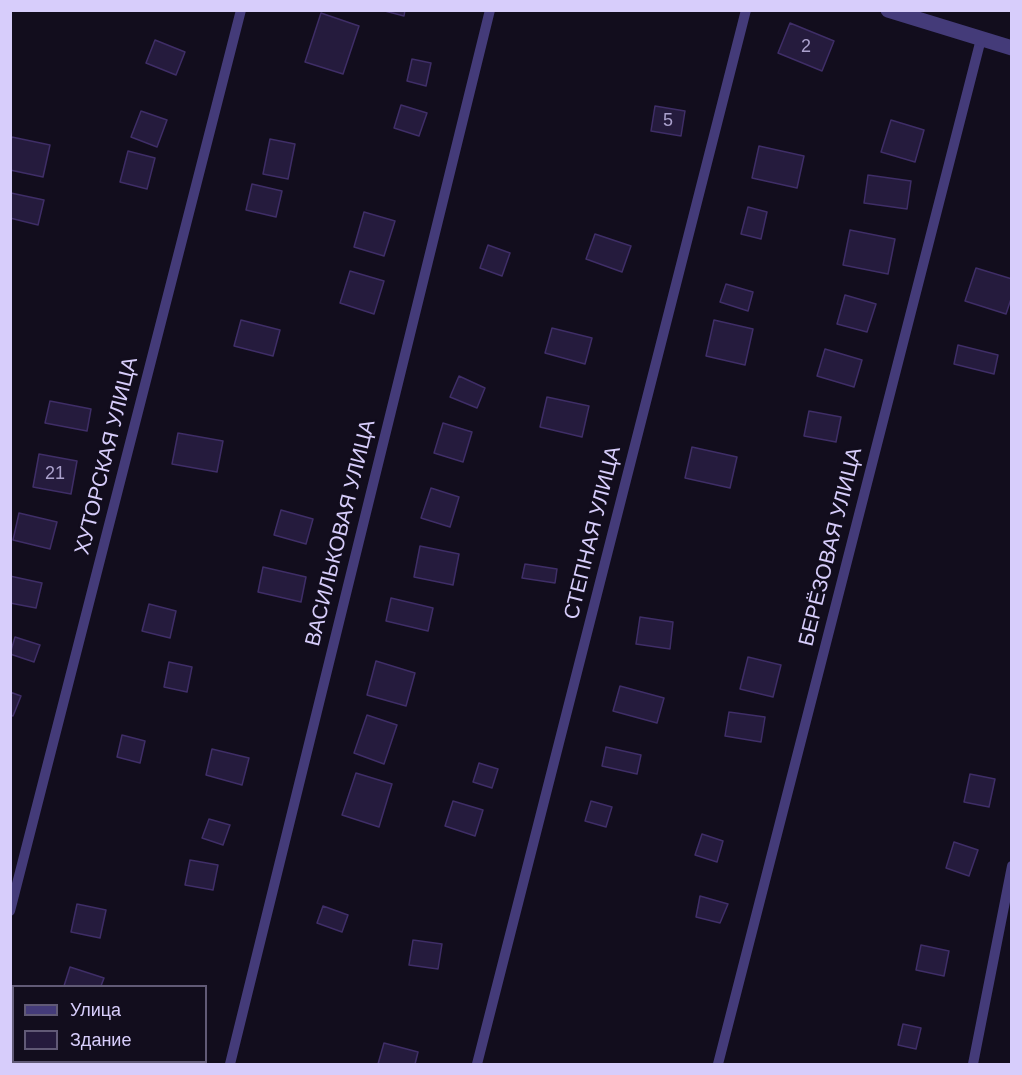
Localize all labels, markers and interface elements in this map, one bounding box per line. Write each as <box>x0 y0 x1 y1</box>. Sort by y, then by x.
house number: 2 <box>801 36 811 58</box>
house number: 5 <box>663 110 673 132</box>
street label: ХУТОРСКАЯ УЛИЦА <box>70 355 144 557</box>
street label: ВАСИЛЬКОВАЯ УЛИЦА <box>301 417 381 649</box>
street label: СТЕПНАЯ УЛИЦА <box>559 444 627 622</box>
street label: БЕРЁЗОВАЯ УЛИЦА <box>794 445 868 649</box>
house number: 21 <box>45 463 65 485</box>
legend <box>12 985 207 1063</box>
text: Улица <box>70 1000 121 1020</box>
text: Здание <box>70 1030 131 1050</box>

